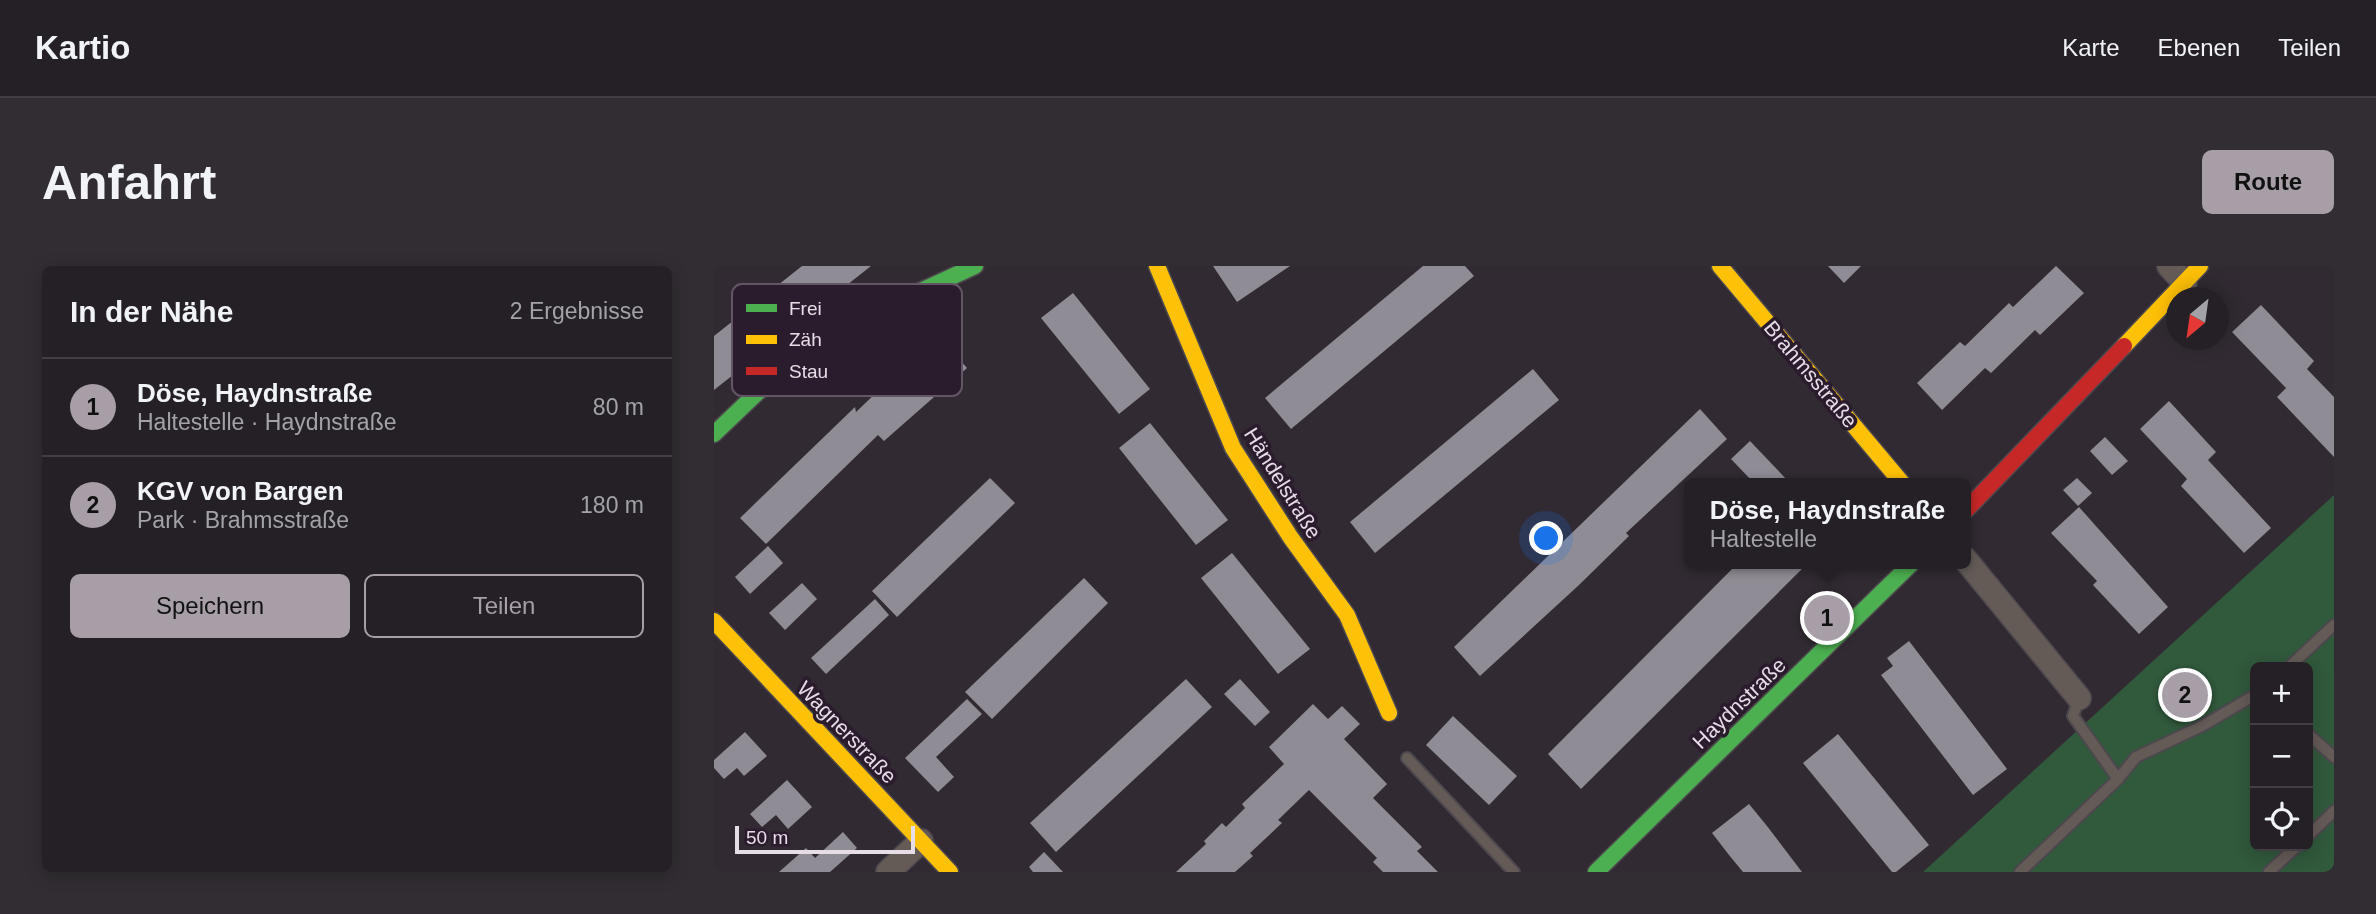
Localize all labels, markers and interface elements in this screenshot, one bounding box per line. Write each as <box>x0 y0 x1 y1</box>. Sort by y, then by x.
text: Kartio <box>35 29 130 66</box>
text: Karte <box>2062 34 2120 61</box>
text: Ebenen <box>2158 34 2240 61</box>
text: Teilen <box>2278 34 2341 61</box>
button: Route <box>2202 150 2334 214</box>
text: Anfahrt <box>42 155 216 209</box>
legend <box>732 284 962 396</box>
north arrow <box>2166 287 2229 350</box>
text: In der Nähe <box>70 295 233 328</box>
text: 2 Ergebnisse <box>510 298 644 324</box>
text: Frei <box>789 298 822 319</box>
street label: Brahmsstraße <box>1760 316 1862 432</box>
text: Zäh <box>789 329 822 350</box>
text: Stau <box>789 361 828 382</box>
text: Döse, Haydnstraße <box>137 378 373 408</box>
text: 1 <box>87 394 99 420</box>
text: 80 m <box>593 394 644 420</box>
text: Haltestelle · Haydnstraße <box>137 409 397 435</box>
street label: Händelstraße <box>1240 423 1326 543</box>
text: KGV von Bargen <box>137 476 344 506</box>
popup <box>1684 478 1971 569</box>
text: 2 <box>87 492 99 518</box>
text: 180 m <box>580 492 644 518</box>
text: Döse, Haydnstraße <box>1710 495 1945 525</box>
text: Park · Brahmsstraße <box>137 507 349 533</box>
your location <box>1529 521 1563 555</box>
text: Haltestelle <box>1710 526 1817 552</box>
button: Speichern <box>70 574 350 638</box>
button: Teilen <box>364 574 644 638</box>
pin: 1 <box>1804 592 1850 644</box>
street label: Haydnstraße <box>1688 653 1790 753</box>
map controls <box>2250 662 2313 851</box>
button: + <box>2250 662 2313 725</box>
pin: 2 <box>2162 669 2208 721</box>
street label: Wagnerstraße <box>793 676 901 788</box>
button: − <box>2250 725 2313 788</box>
button: locate <box>2250 788 2313 851</box>
scale bar <box>735 823 915 855</box>
text: 50 m <box>746 827 788 848</box>

